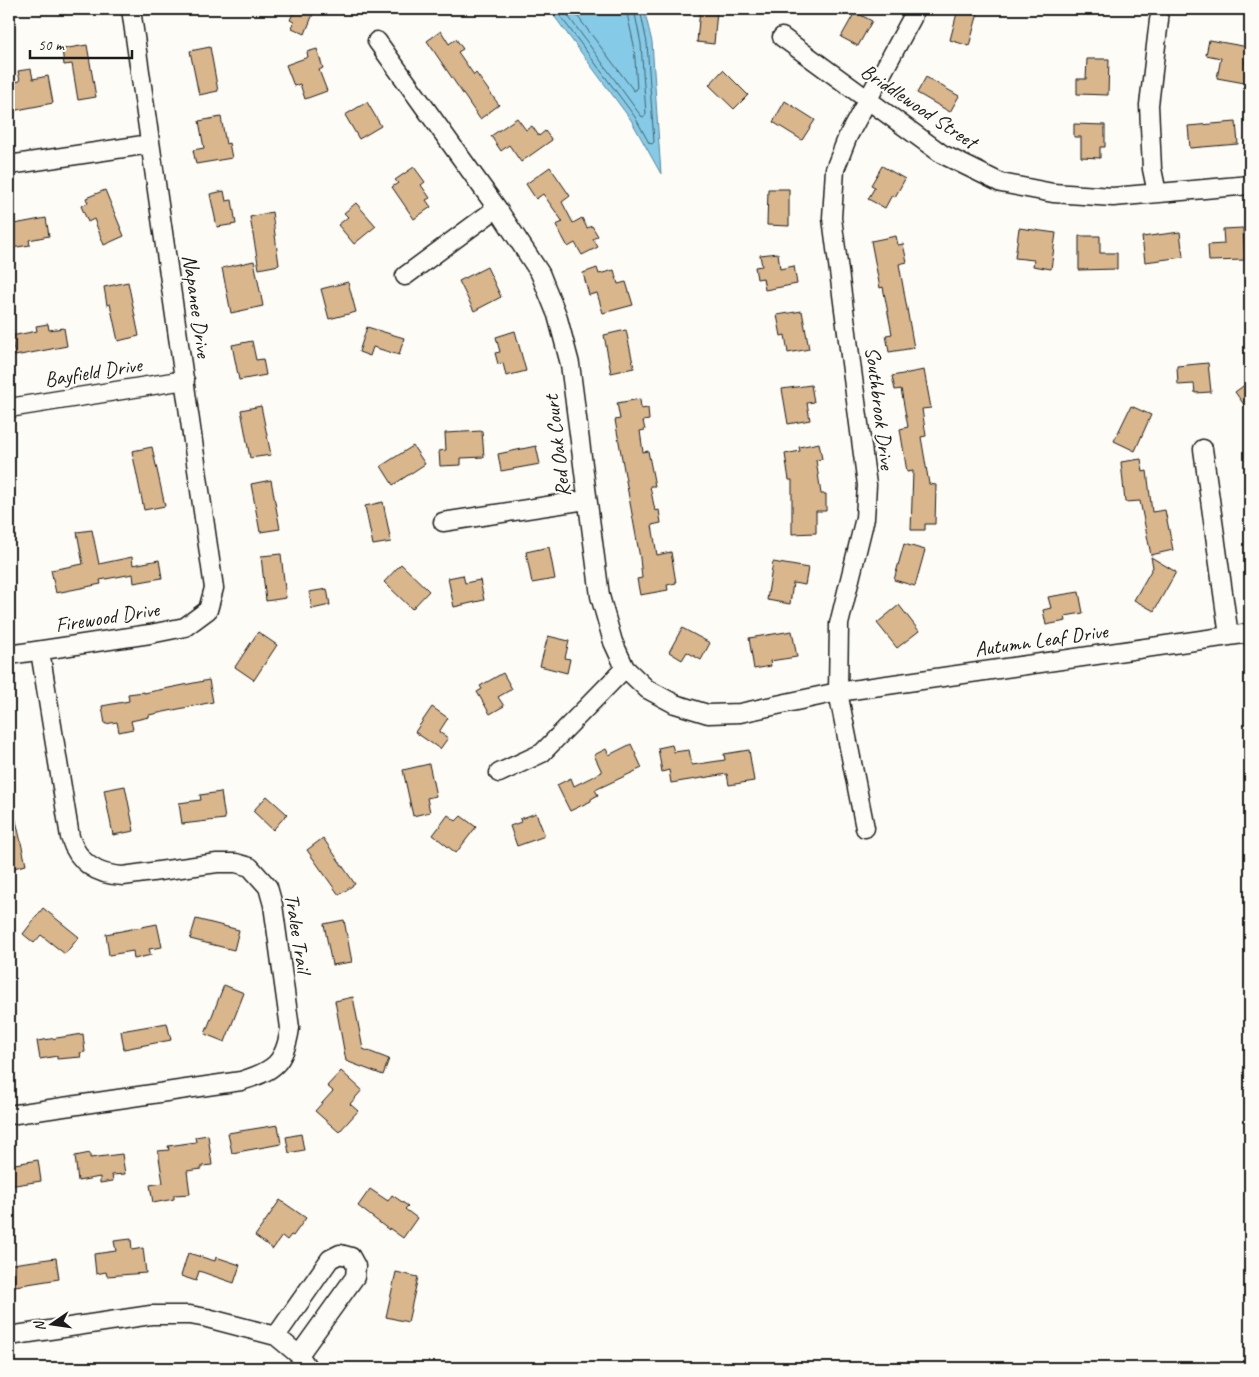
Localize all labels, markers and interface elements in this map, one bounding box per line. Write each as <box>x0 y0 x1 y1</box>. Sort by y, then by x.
scale bar <box>30 28 132 60</box>
text: 50 m <box>38 36 65 55</box>
street label: Briddlewood Street <box>856 58 984 156</box>
street label: Napanee Drive <box>177 253 217 360</box>
street label: Southbrook Drive <box>860 345 901 472</box>
street label: Bayfield Drive <box>43 351 145 392</box>
street label: Red Oak Court <box>538 392 576 498</box>
street label: Firewood Drive <box>53 596 162 638</box>
street label: Autumn Leaf Drive <box>973 618 1110 662</box>
street label: Tralee Trail <box>279 892 318 978</box>
north arrow <box>28 1300 78 1350</box>
text: N <box>30 1318 49 1333</box>

